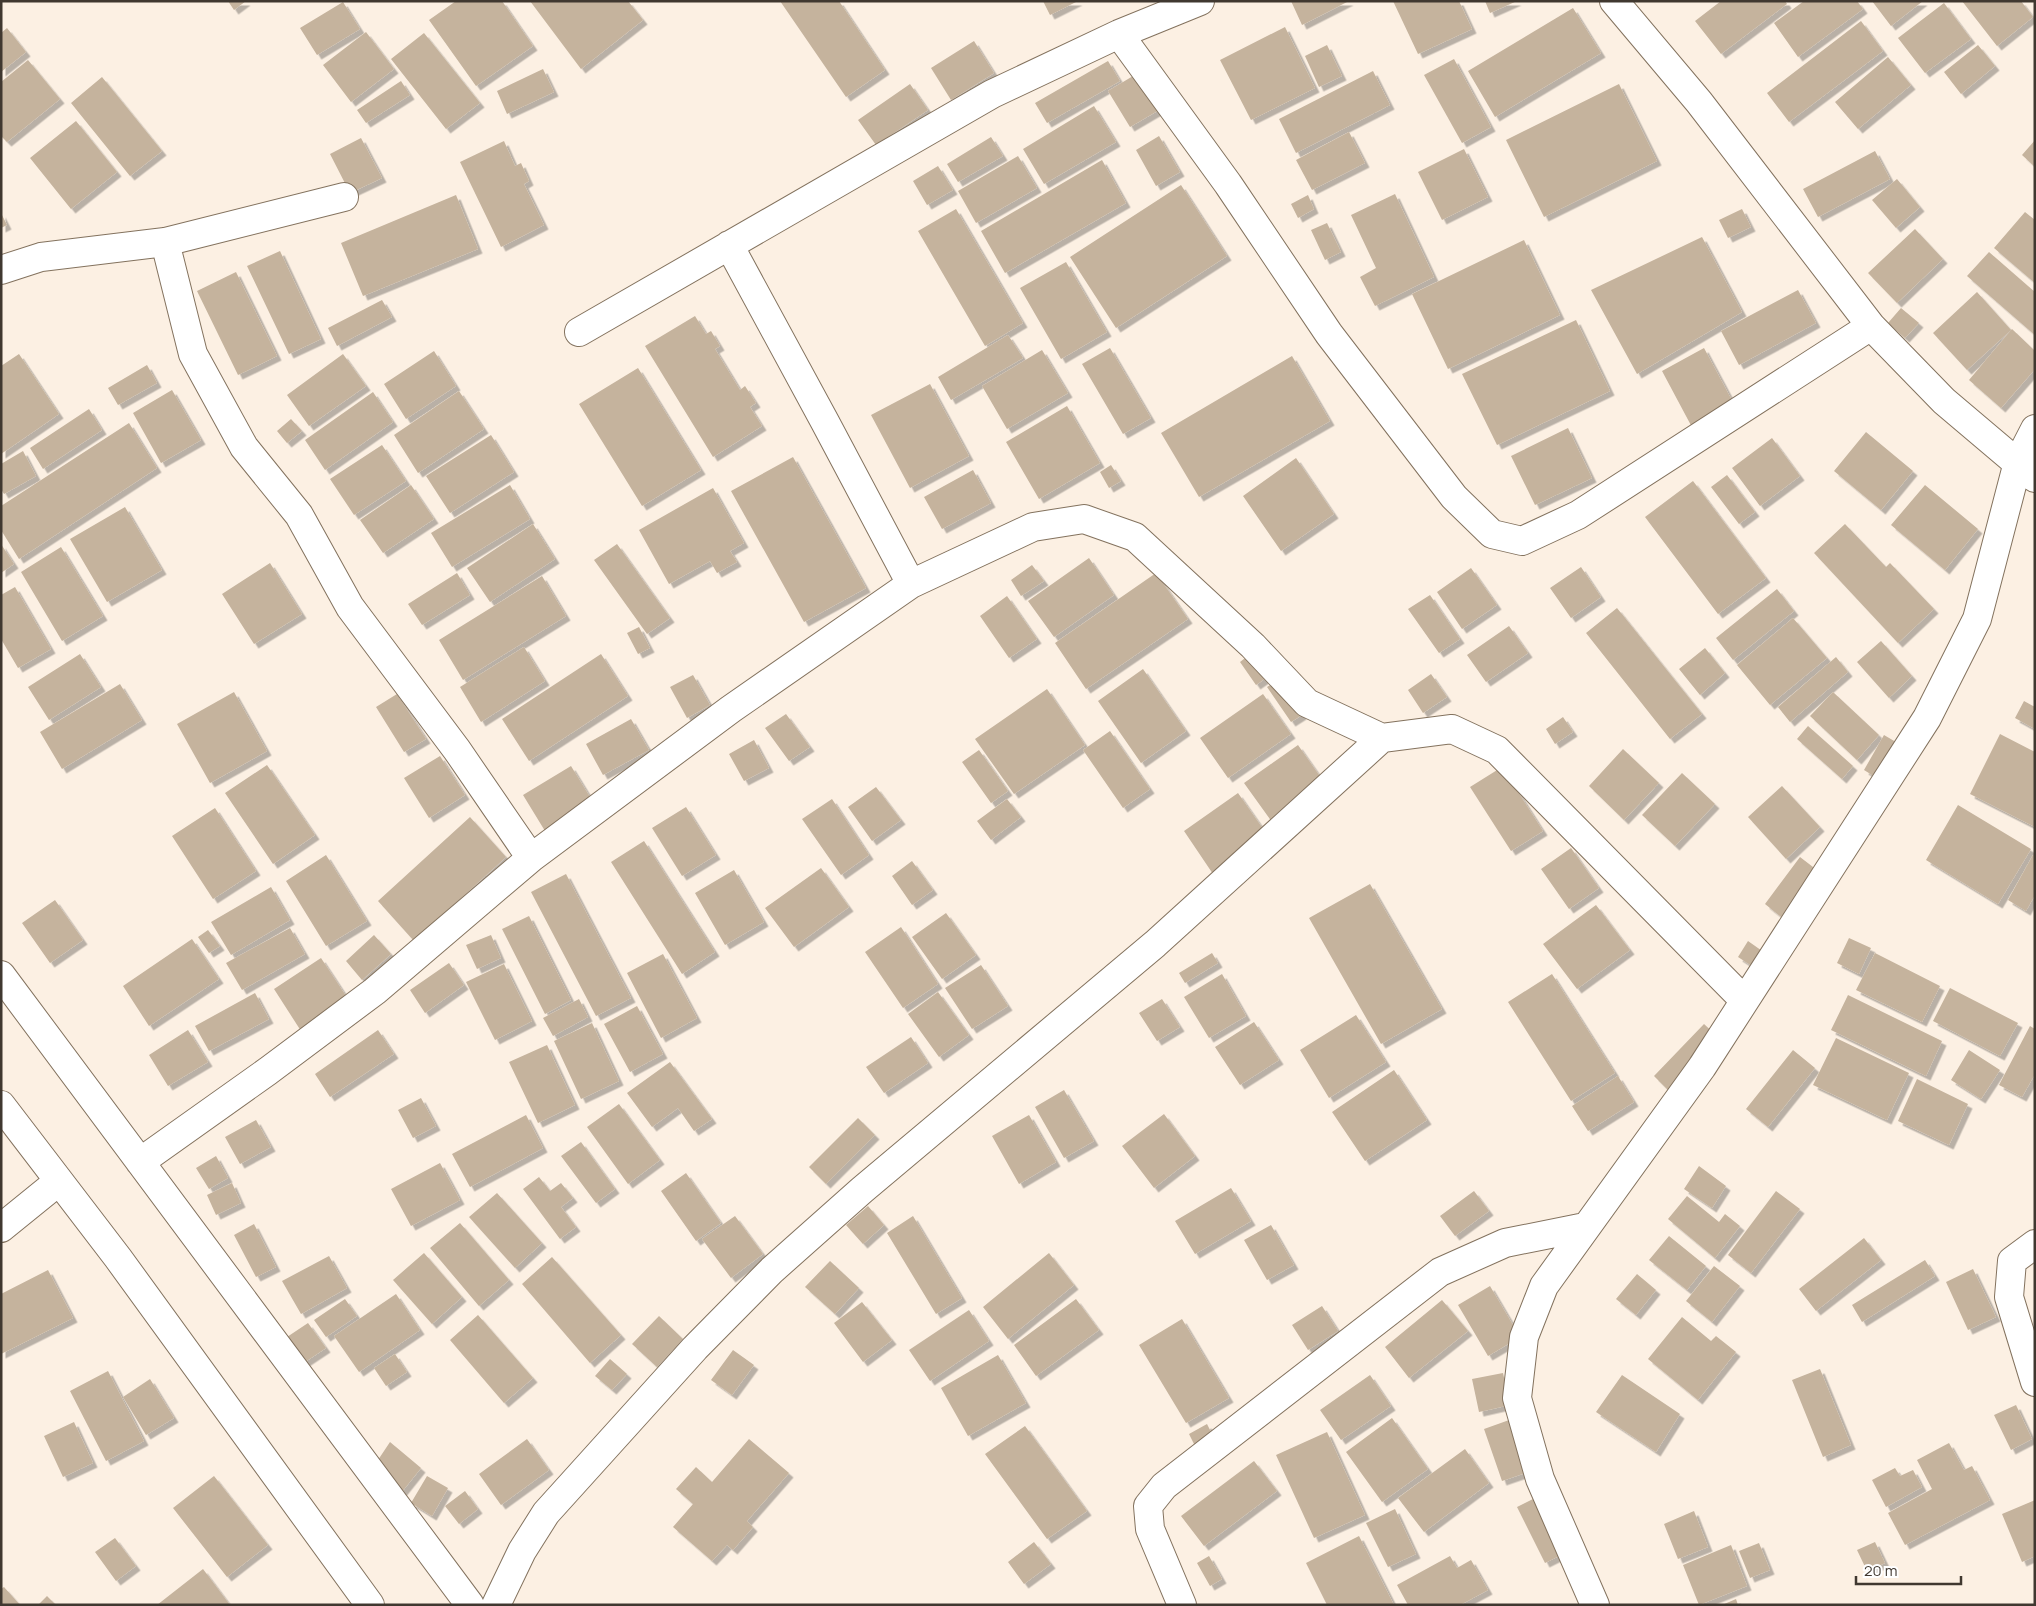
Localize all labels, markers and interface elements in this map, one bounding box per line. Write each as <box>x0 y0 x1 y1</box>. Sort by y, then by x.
scale bar <box>1856 1554 1961 1586</box>
text: 20 m <box>1864 1560 1897 1581</box>

